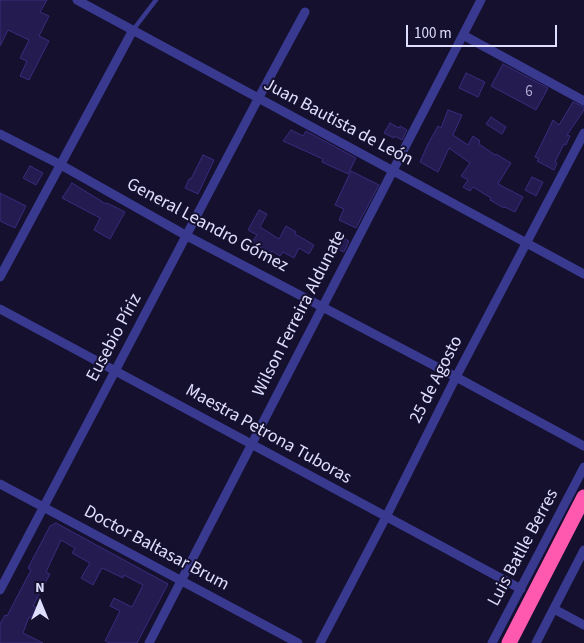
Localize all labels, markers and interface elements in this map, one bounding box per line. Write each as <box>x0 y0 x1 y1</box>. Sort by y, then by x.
scale bar <box>409 15 560 47</box>
text: 100 m <box>414 23 452 44</box>
street label: Juan Bautista de León <box>260 74 416 172</box>
house number: 6 <box>525 84 533 102</box>
street label: General Leandro Gómez <box>123 174 291 278</box>
street label: Wilson Ferreira Aldunate <box>249 227 351 401</box>
street label: Eusebio Píriz <box>83 290 147 386</box>
street label: 25 de Agosto <box>406 333 468 427</box>
street label: Maestra Petrona Tuboras <box>181 380 355 490</box>
street label: Luis Batlle Berres <box>484 486 564 610</box>
street label: Doctor Baltasar Brum <box>80 502 232 596</box>
north arrow <box>15 578 65 628</box>
text: N <box>35 578 45 598</box>

